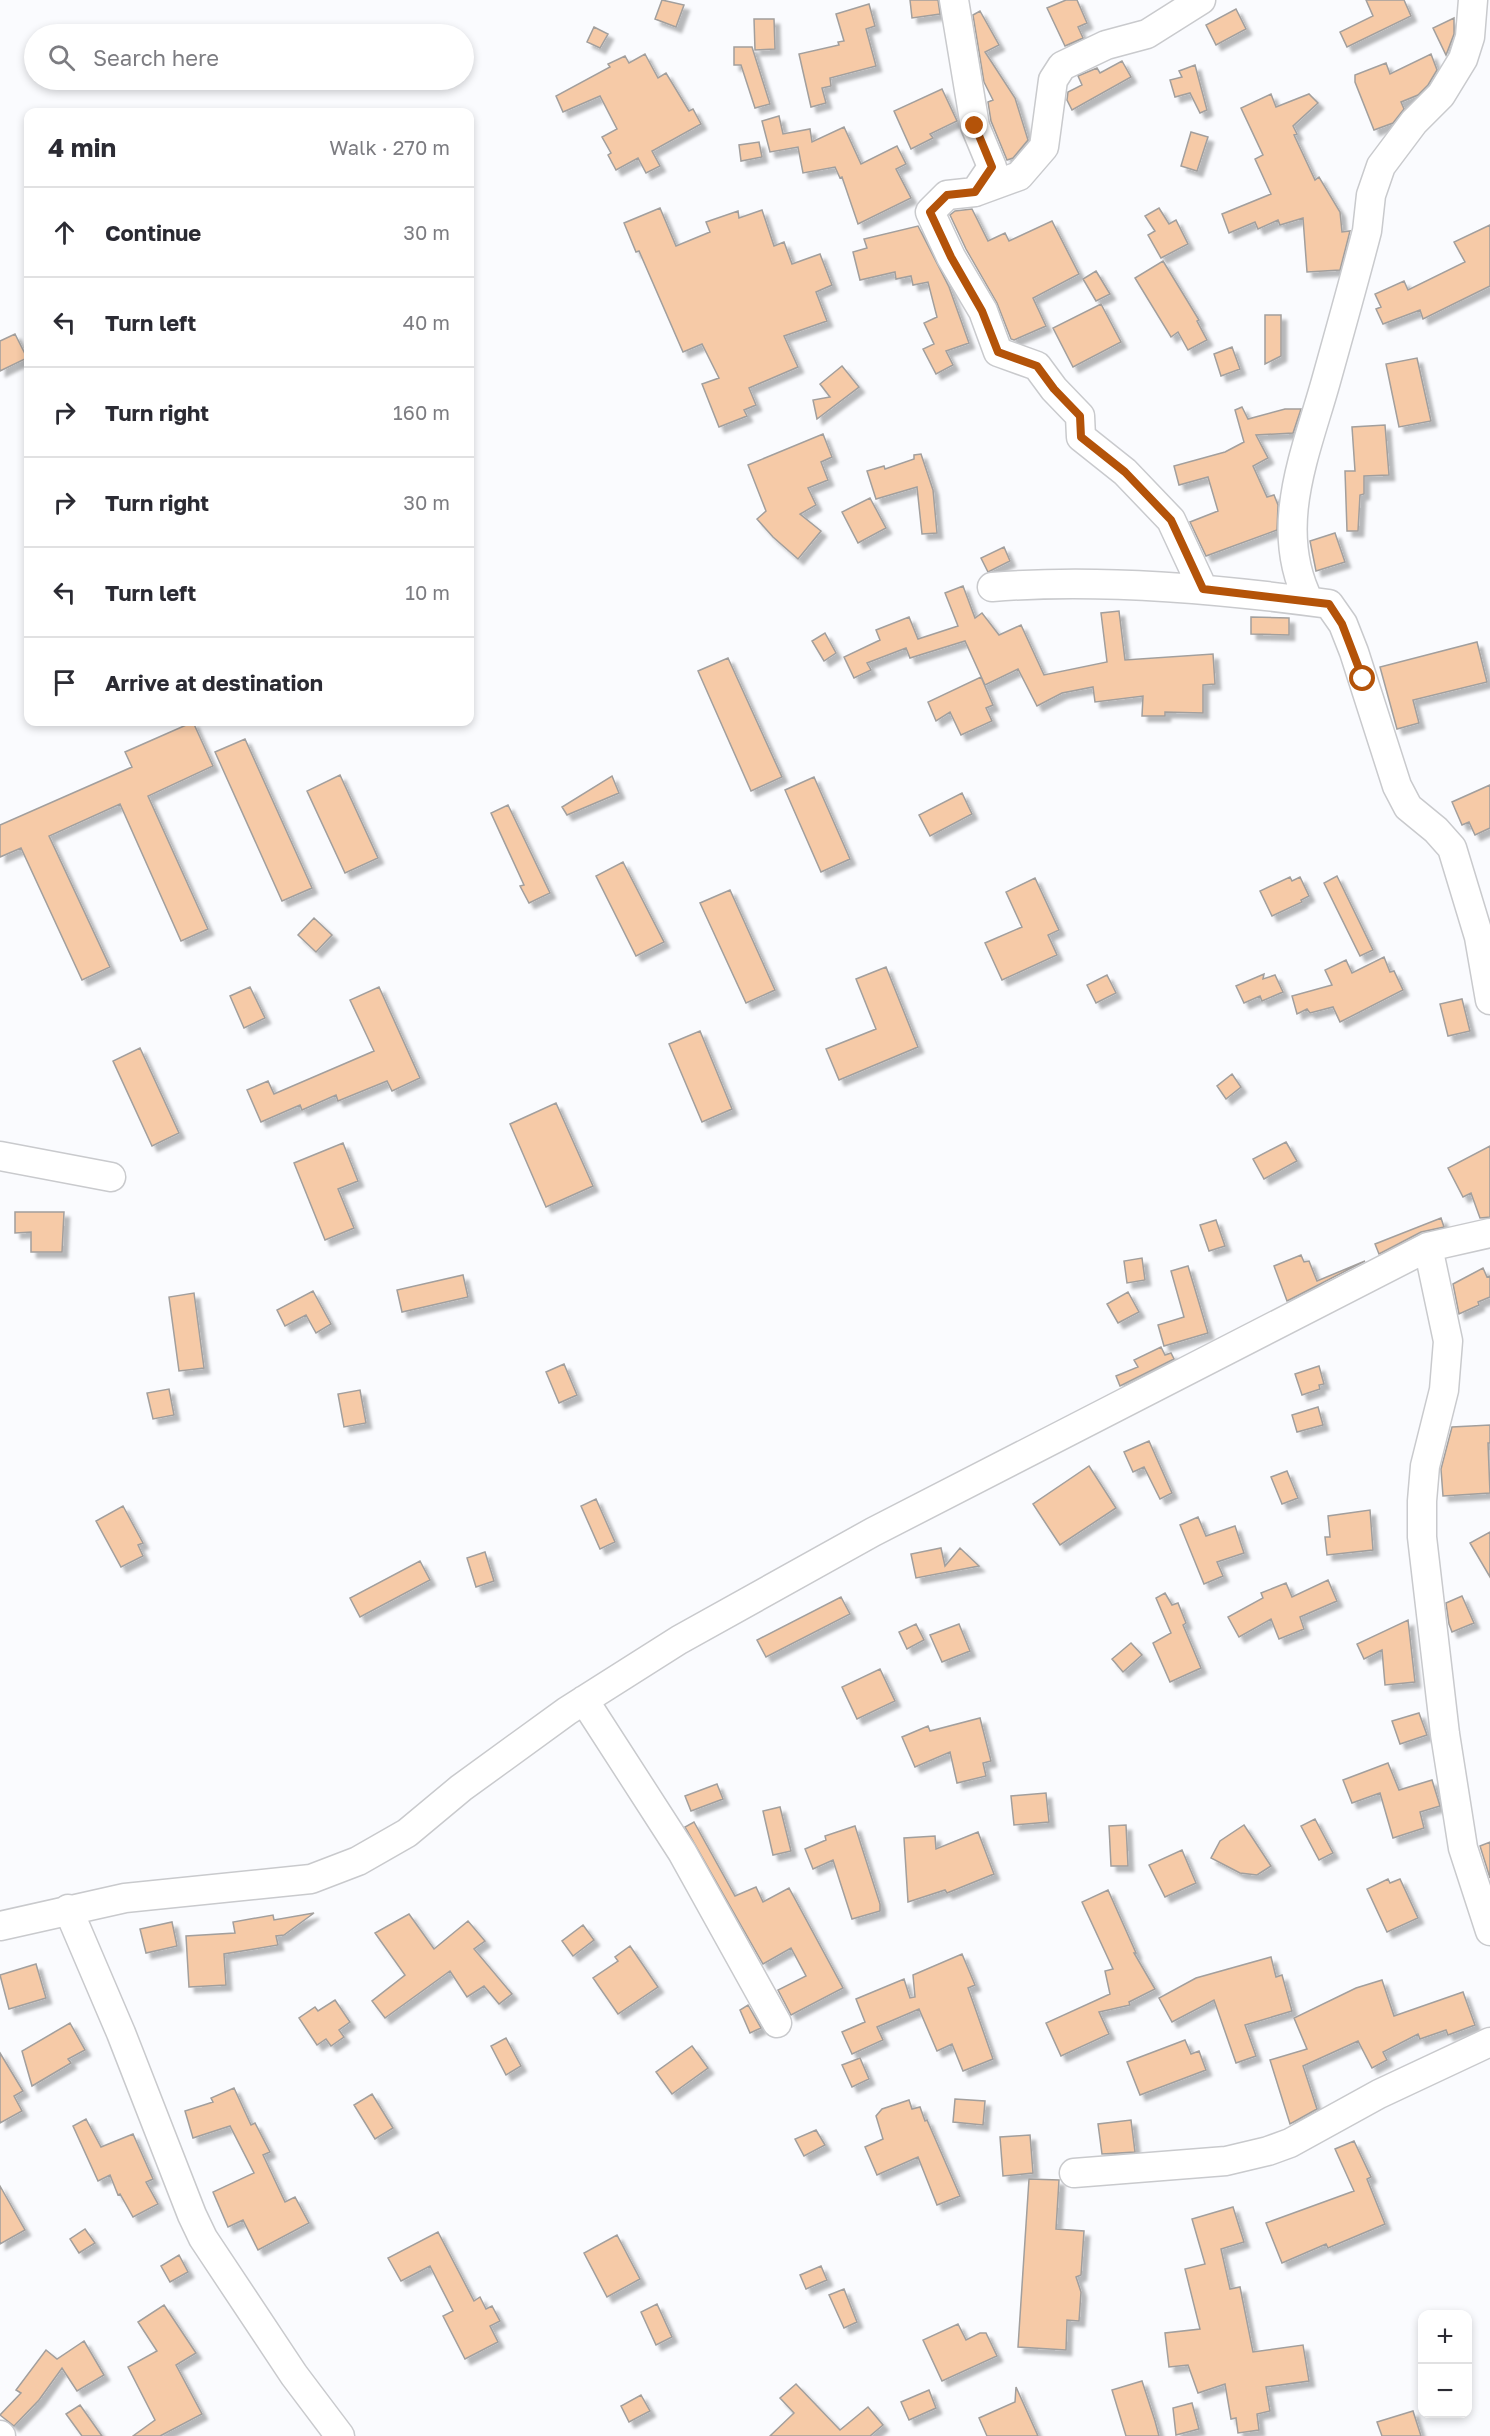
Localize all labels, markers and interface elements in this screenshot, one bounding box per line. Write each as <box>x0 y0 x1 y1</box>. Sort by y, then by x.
search box <box>24 24 474 90</box>
icon: search <box>45 41 78 74</box>
text: Search here <box>93 44 219 71</box>
route end <box>961 112 987 138</box>
text: 4 min <box>48 132 116 163</box>
text: Walk · 270 m <box>329 135 450 159</box>
icon: ahead <box>48 216 81 249</box>
text: Continue <box>105 219 201 246</box>
text: 30 m <box>403 220 450 244</box>
icon: left <box>48 306 81 339</box>
text: Turn left <box>105 309 196 336</box>
text: 40 m <box>403 310 450 334</box>
icon: right <box>48 396 81 429</box>
text: Turn right <box>105 399 209 426</box>
text: 160 m <box>393 400 450 424</box>
icon: right <box>48 486 81 519</box>
text: Turn right <box>105 489 209 516</box>
text: 30 m <box>403 490 450 514</box>
icon: left <box>48 576 81 609</box>
text: Turn left <box>105 579 196 606</box>
text: 10 m <box>405 580 450 604</box>
route start <box>1349 665 1375 691</box>
icon: arrive <box>48 666 81 699</box>
text: Arrive at destination <box>105 669 323 696</box>
map controls <box>1418 2310 1472 2418</box>
button: + <box>1418 2310 1472 2364</box>
button: − <box>1418 2364 1472 2418</box>

